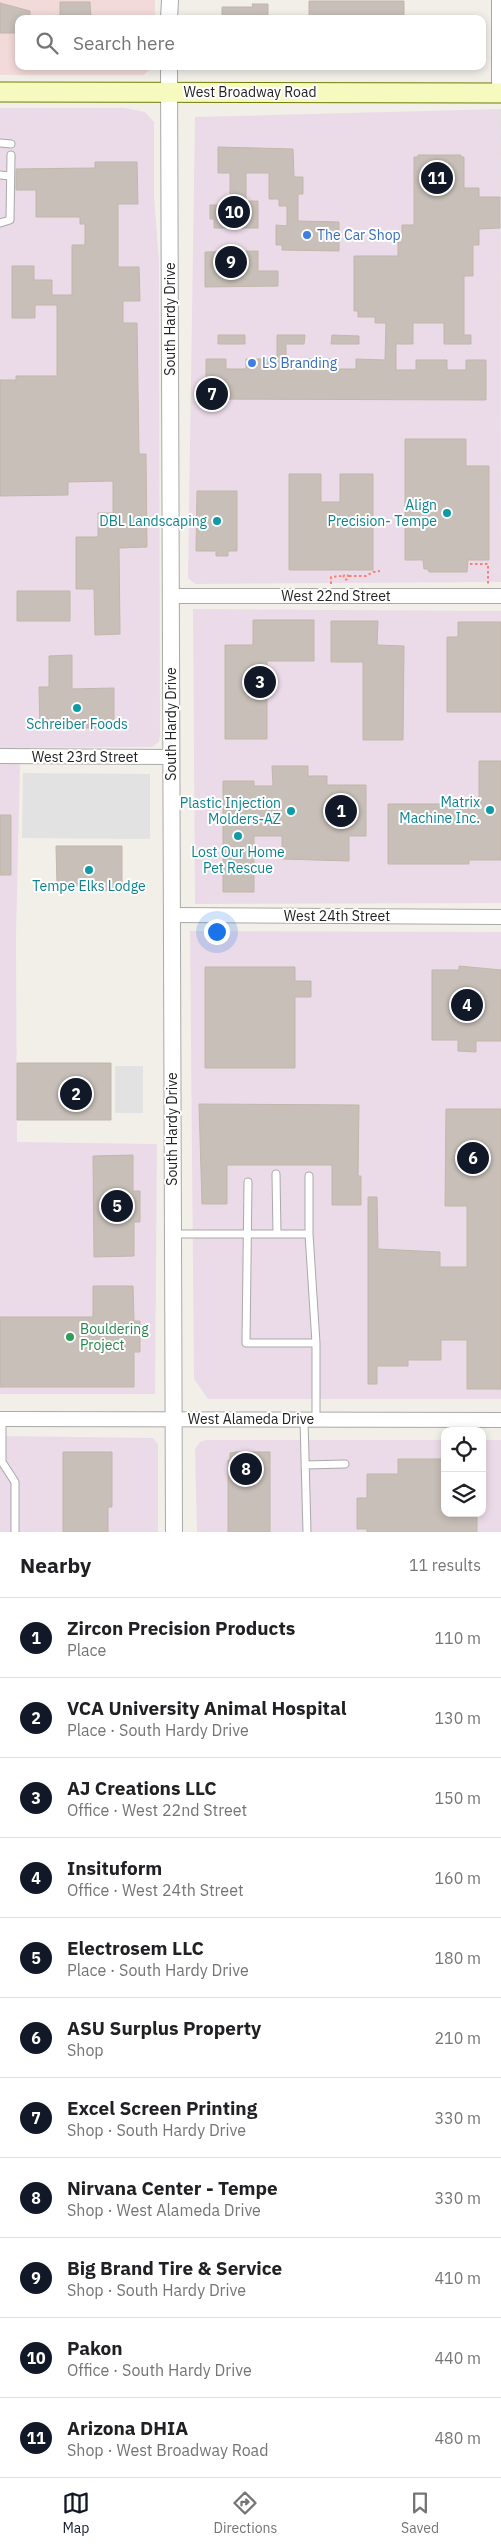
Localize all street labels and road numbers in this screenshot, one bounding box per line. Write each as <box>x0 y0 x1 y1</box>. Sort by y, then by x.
street label: West Broadway Road <box>183 83 317 101</box>
street label: South Hardy Drive <box>161 262 179 376</box>
street label: West 22nd Street <box>281 587 391 605</box>
street label: South Hardy Drive <box>162 667 180 781</box>
street label: West 23rd Street <box>32 748 138 766</box>
street label: West 24th Street <box>284 907 390 925</box>
street label: South Hardy Drive <box>163 1072 181 1186</box>
street label: West Alameda Drive <box>188 1410 315 1428</box>

